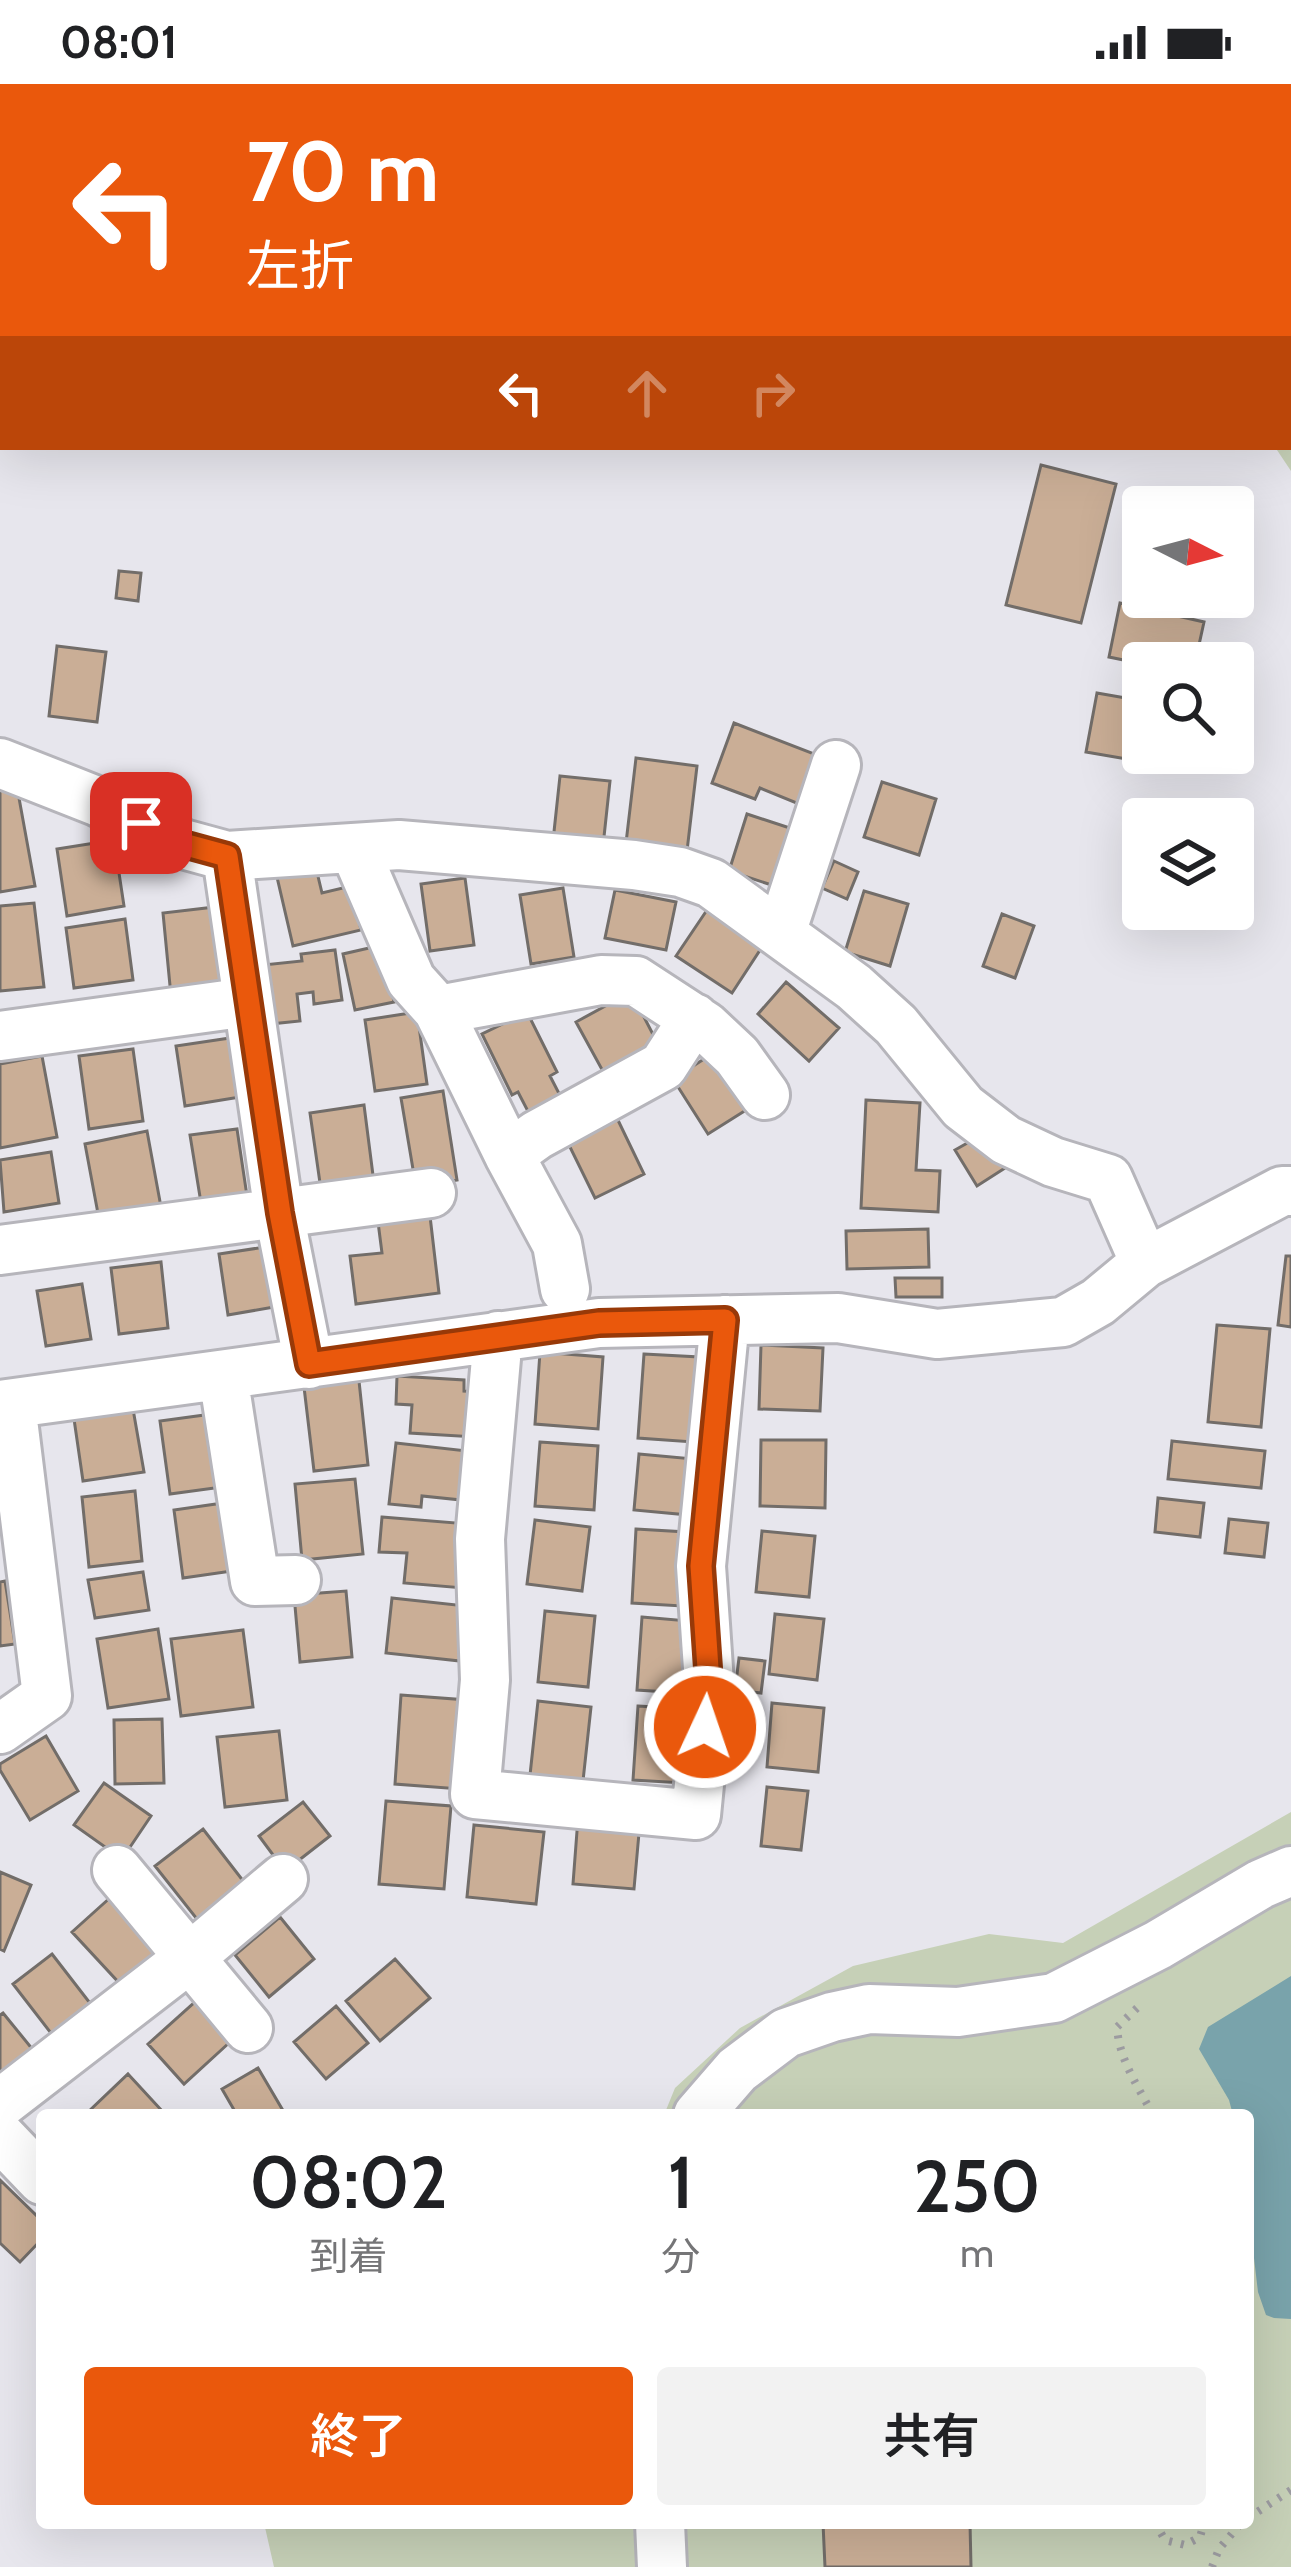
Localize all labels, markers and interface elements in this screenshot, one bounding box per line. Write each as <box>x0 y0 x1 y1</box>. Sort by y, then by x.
text: 08:01 <box>60 15 177 69</box>
text: 70 m <box>246 120 439 222</box>
icon: left <box>48 132 204 288</box>
text: 左折 <box>246 233 354 299</box>
icon: left <box>488 360 554 426</box>
icon: ahead <box>614 360 680 426</box>
icon: right <box>740 360 806 426</box>
north arrow <box>1122 486 1254 618</box>
map controls <box>1122 486 1254 930</box>
button: search <box>1122 642 1254 774</box>
pin <box>90 772 192 874</box>
icon: arrive <box>108 790 174 856</box>
button: layers <box>1122 798 1254 930</box>
position arrow <box>642 1664 768 1790</box>
text: 08:02 <box>249 2139 448 2226</box>
text: 1 <box>668 2139 693 2226</box>
text: 250 <box>913 2143 1041 2230</box>
text: m <box>960 2229 994 2277</box>
text: 到着 <box>309 2232 388 2280</box>
text: 分 <box>661 2232 700 2280</box>
button: 終了 <box>84 2367 633 2505</box>
button: 共有 <box>657 2367 1206 2505</box>

